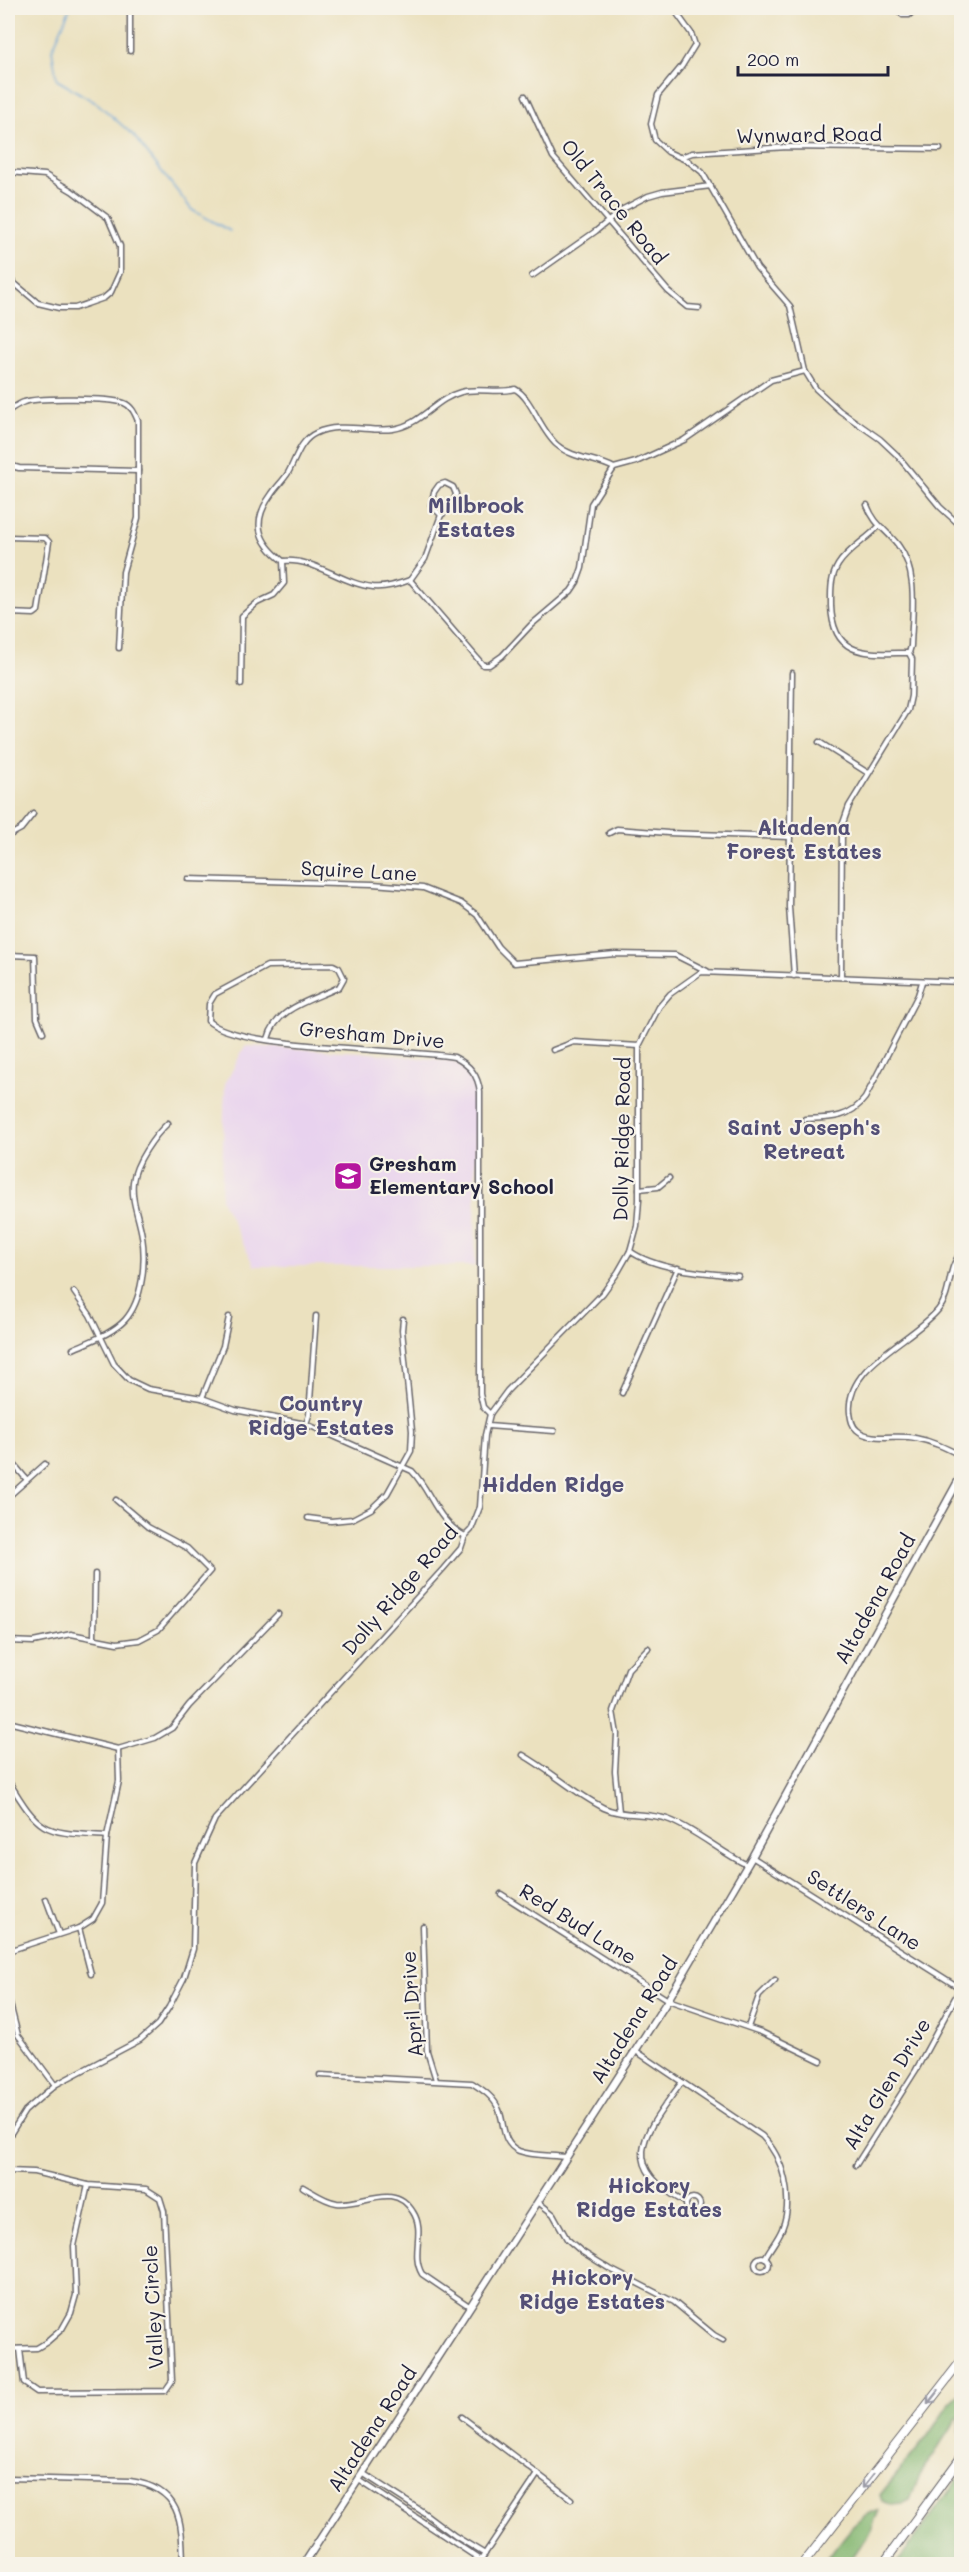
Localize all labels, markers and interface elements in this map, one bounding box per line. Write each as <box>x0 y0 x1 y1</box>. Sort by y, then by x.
scale bar <box>738 39 888 77</box>
text: 200 m <box>747 47 799 71</box>
street label: Wynward Road <box>736 120 882 148</box>
street label: Old Trace Road <box>556 133 673 269</box>
district label: Millbrook Estates <box>428 491 524 542</box>
district label: Altadena Forest Estates <box>726 813 882 864</box>
street label: Squire Lane <box>300 854 418 886</box>
street label: Gresham Drive <box>298 1015 446 1053</box>
street label: Dolly Ridge Road <box>607 1057 635 1221</box>
district label: Saint Joseph's Retreat <box>727 1113 881 1164</box>
place label: Gresham Elementary School <box>369 1150 554 1199</box>
school or university icon: Gresham Elementary School <box>332 1160 364 1192</box>
district label: Country Ridge Estates <box>248 1389 394 1440</box>
district label: Hidden Ridge <box>482 1470 624 1497</box>
street label: Dolly Ridge Road <box>336 1519 463 1660</box>
street label: Altadena Road <box>828 1529 921 1668</box>
street label: Settlers Lane <box>802 1863 927 1956</box>
street label: Red Bud Lane <box>515 1877 642 1969</box>
street label: April Drive <box>394 1950 428 2058</box>
street label: Altadena Road <box>584 1951 683 2088</box>
street label: Alta Glen Drive <box>837 2013 936 2154</box>
district label: Hickory Ridge Estates <box>576 2171 722 2222</box>
street label: Valley Circle <box>136 2244 168 2370</box>
district label: Hickory Ridge Estates <box>519 2263 665 2314</box>
street label: Altadena Road <box>321 2361 422 2496</box>
one-way arrow <box>926 2389 939 2405</box>
one-way arrow <box>861 2473 874 2489</box>

